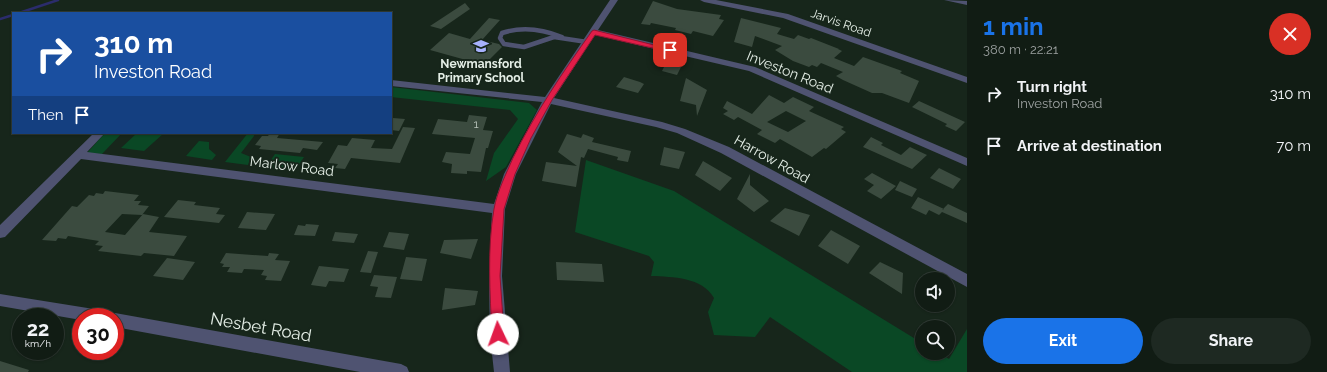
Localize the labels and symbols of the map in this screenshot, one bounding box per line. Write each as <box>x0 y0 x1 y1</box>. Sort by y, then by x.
street label: Jarvis Road <box>809 6 873 40</box>
pin <box>653 33 687 67</box>
school or university icon: Newmansford Primary School <box>472 37 490 55</box>
street label: Investon Road <box>744 47 836 97</box>
place label: Newmansford Primary School <box>438 57 525 85</box>
house number: 1 <box>473 117 479 131</box>
street label: Harrow Road <box>732 132 812 186</box>
street label: Marlow Road <box>249 153 335 179</box>
speed limit sign: 30 <box>72 308 124 360</box>
street label: Nesbet Road <box>209 308 313 346</box>
position arrow <box>477 313 519 355</box>

